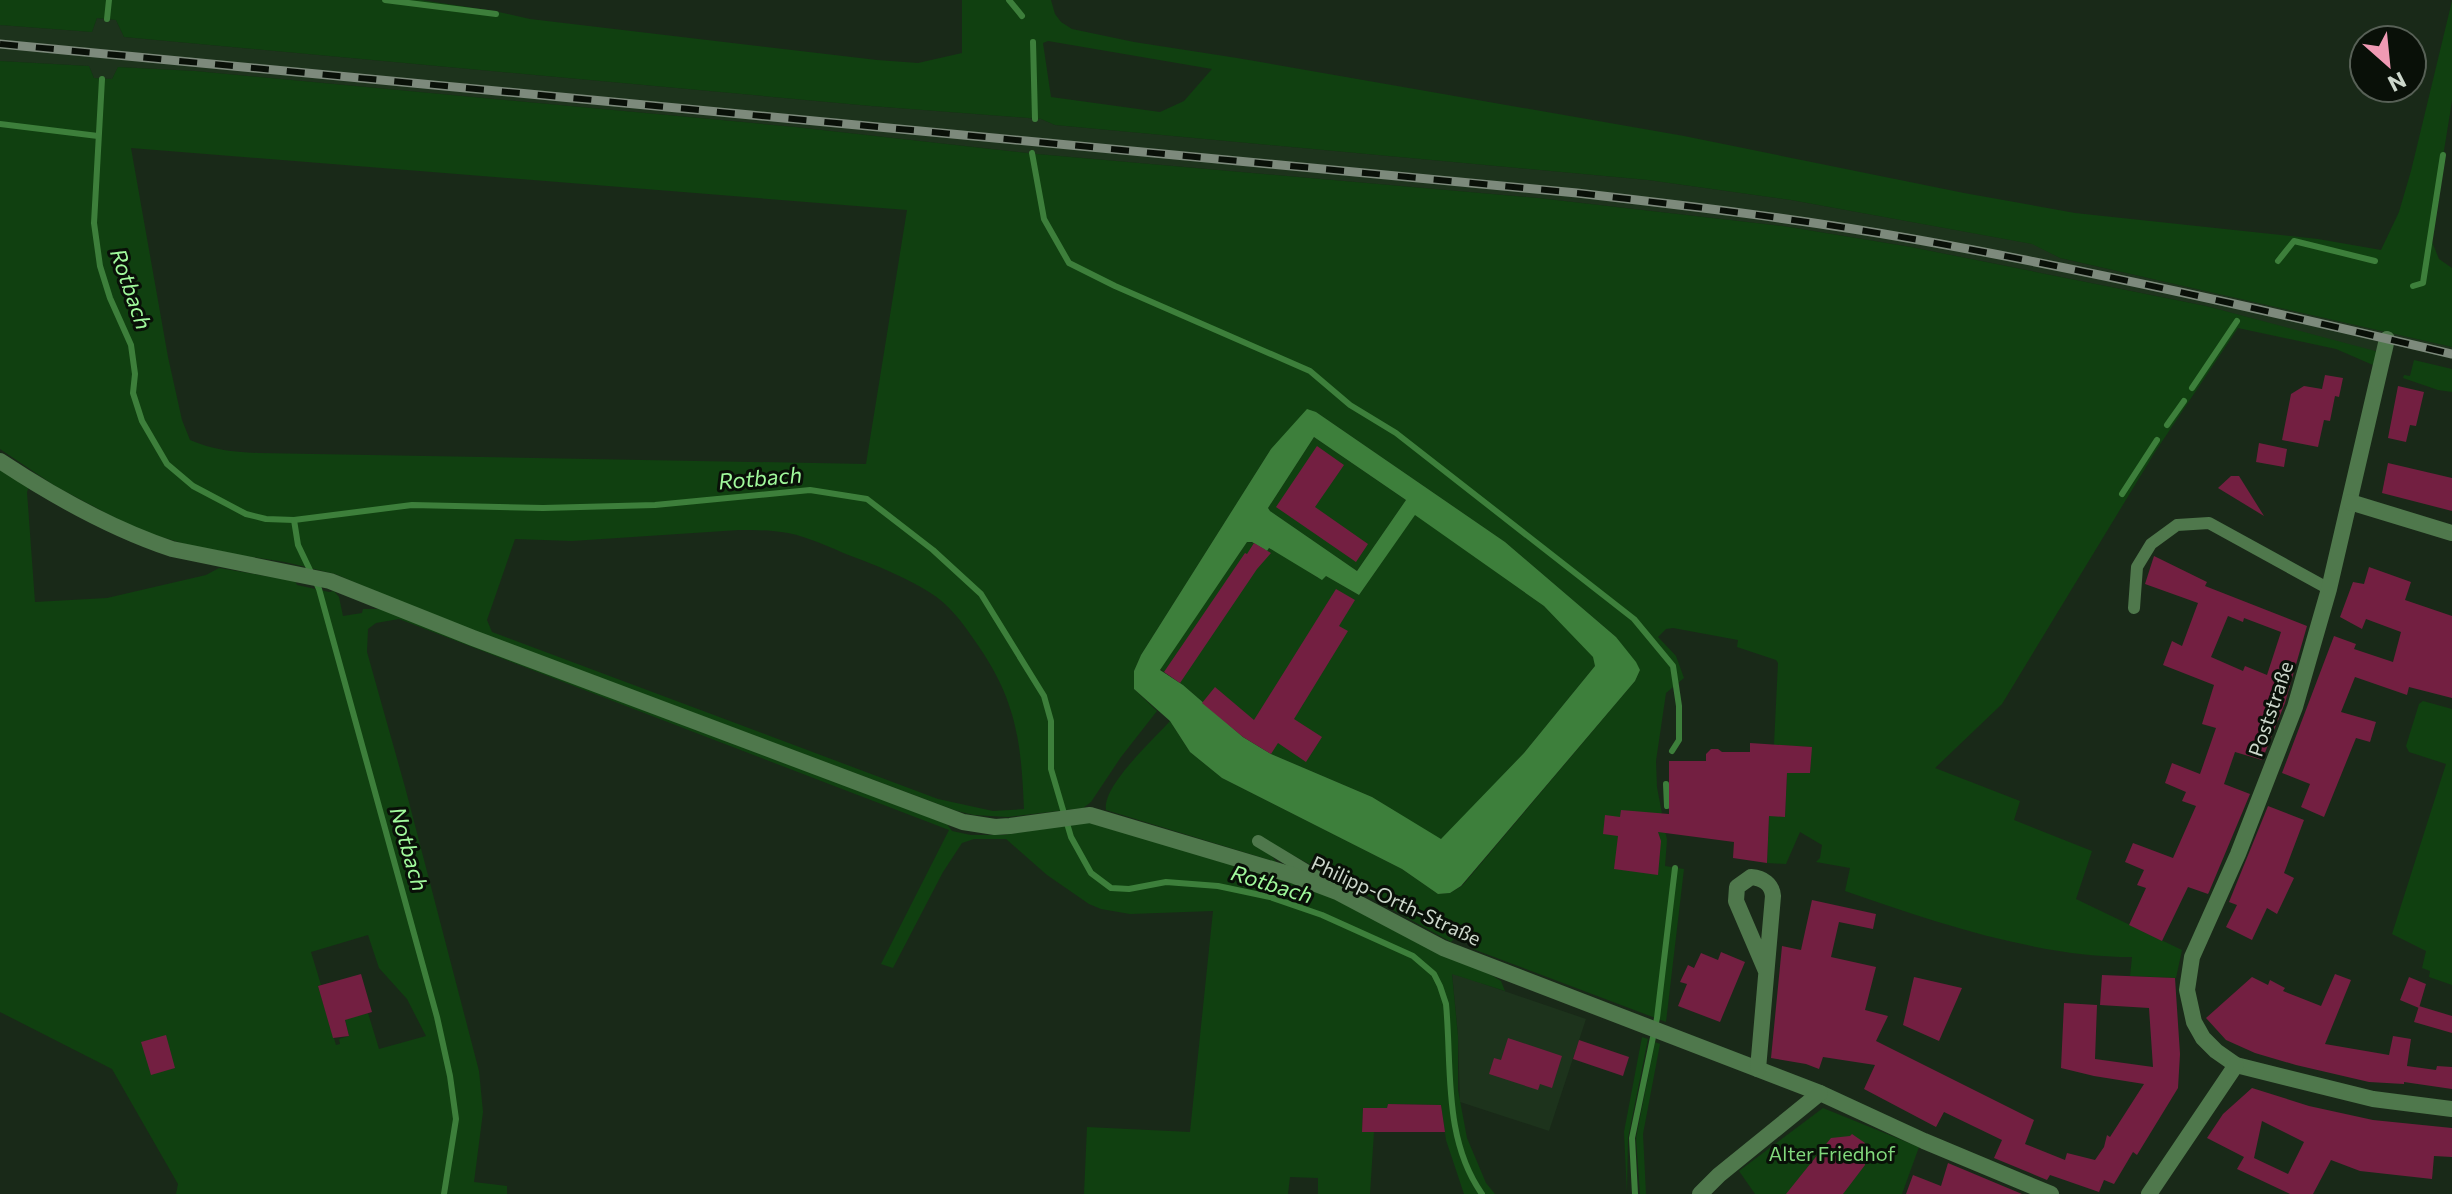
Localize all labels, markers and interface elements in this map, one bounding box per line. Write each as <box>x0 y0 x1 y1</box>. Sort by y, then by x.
north arrow <box>2348 24 2428 104</box>
text: N <box>2384 66 2411 98</box>
water label: Rotbach <box>105 245 158 333</box>
water label: Rotbach <box>717 460 803 495</box>
street label: Poststraße <box>2243 658 2298 760</box>
water label: Notbach <box>385 804 434 894</box>
street label: Philipp-Orth-Straße <box>1308 850 1485 950</box>
water label: Rotbach <box>1228 858 1316 909</box>
park label: Alter Friedhof <box>1769 1141 1896 1165</box>

